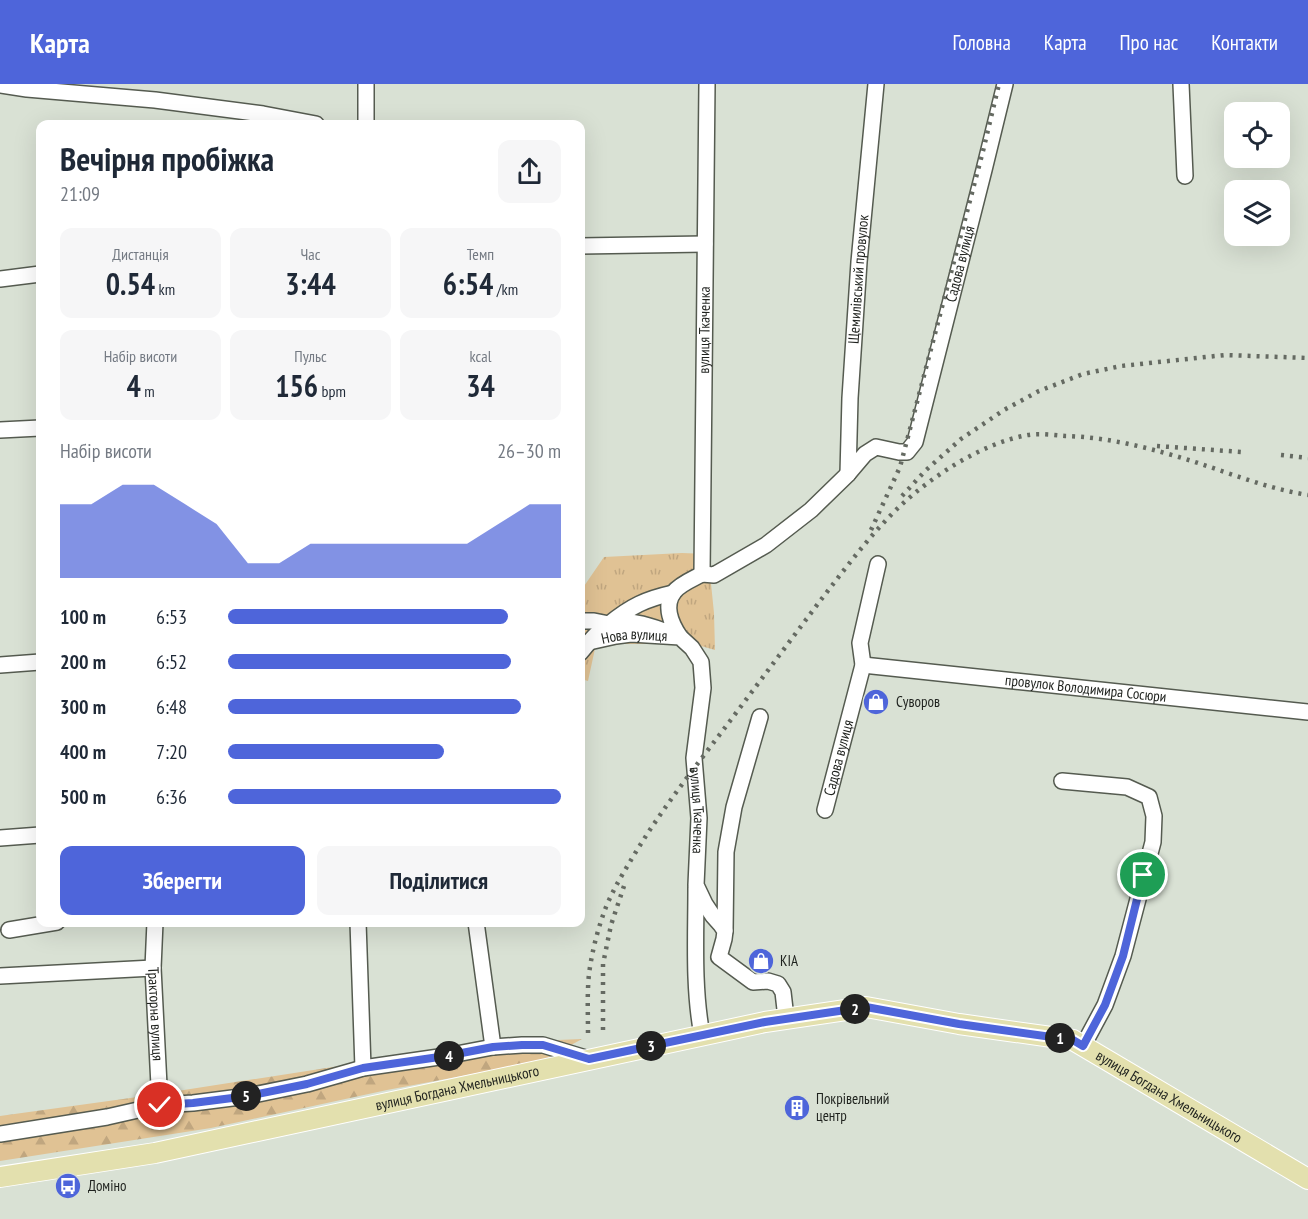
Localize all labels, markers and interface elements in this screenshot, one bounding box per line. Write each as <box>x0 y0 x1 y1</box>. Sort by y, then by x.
text: Карта <box>30 24 90 61</box>
text: Головна <box>953 29 1011 56</box>
text: Карта <box>1044 29 1087 56</box>
text: Про нас <box>1120 29 1178 56</box>
text: Контакти <box>1211 29 1278 56</box>
map controls <box>1224 102 1290 246</box>
button: locate <box>1224 102 1290 168</box>
text: Вечірня пробіжка <box>60 137 274 180</box>
button: share <box>498 140 561 203</box>
button: layers <box>1224 180 1290 246</box>
text: 21:09 <box>60 181 100 207</box>
street label: Щемилівський провулок <box>844 214 872 344</box>
street label: Садова вулиця <box>941 224 979 304</box>
text: Дистанція <box>112 244 169 264</box>
text: Час <box>301 244 320 264</box>
text: Темп <box>467 244 494 264</box>
text: 0.54 <box>106 264 155 303</box>
text: 3:44 <box>285 264 336 303</box>
text: 6:54 <box>443 264 493 303</box>
text: km <box>155 279 175 299</box>
text: /km <box>493 279 518 299</box>
street label: вулиця Ткаченка <box>694 286 714 374</box>
text: Набір висоти <box>104 346 177 366</box>
text: Пульс <box>294 346 327 366</box>
text: kcal <box>470 346 491 366</box>
text: 4 <box>126 366 141 405</box>
text: 156 <box>275 366 318 405</box>
text: 34 <box>466 366 495 405</box>
text: m <box>141 381 155 401</box>
text: bpm <box>318 381 346 401</box>
text: Набір висоти <box>60 438 152 464</box>
text: 26–30 m <box>497 438 561 464</box>
text: 100 m <box>60 604 106 630</box>
text: 6:53 <box>156 604 187 630</box>
street label: Нова вулиця <box>599 624 668 648</box>
text: 200 m <box>60 649 106 675</box>
text: 6:52 <box>156 649 187 675</box>
street label: провулок Володимира Сосюри <box>1004 670 1167 706</box>
shop icon: Суворов <box>861 687 891 717</box>
place label: Суворов <box>896 692 940 711</box>
text: 300 m <box>60 694 106 720</box>
text: 6:48 <box>156 694 187 720</box>
street label: Садова вулиця <box>819 717 857 798</box>
text: 400 m <box>60 739 106 765</box>
text: 7:20 <box>156 739 187 765</box>
street label: вулиця Ткаченка <box>686 766 709 854</box>
text: 500 m <box>60 784 106 810</box>
text: 6:36 <box>156 784 187 810</box>
button: Зберегти <box>60 846 305 915</box>
button: Поділитися <box>317 846 561 915</box>
pin <box>1117 849 1168 900</box>
icon: arrive <box>1126 858 1159 891</box>
shop icon: KIA <box>746 946 776 976</box>
place label: KIA <box>780 951 799 970</box>
street label: Тракторна вулиця <box>144 967 168 1061</box>
pin: 2 <box>840 994 870 1024</box>
text: 2 <box>851 999 859 1019</box>
pin: 1 <box>1045 1023 1075 1053</box>
text: 1 <box>1056 1028 1064 1048</box>
pin: 3 <box>636 1031 666 1061</box>
text: 3 <box>647 1036 655 1056</box>
pin: 4 <box>434 1041 464 1071</box>
text: 4 <box>445 1046 453 1066</box>
street label: вулиця Богдана Хмельницького <box>1093 1046 1246 1147</box>
street label: вулиця Богдана Хмельницького <box>374 1061 541 1114</box>
pin <box>134 1079 185 1130</box>
pin: 5 <box>231 1081 261 1111</box>
text: 5 <box>242 1086 250 1106</box>
icon: check <box>143 1088 176 1121</box>
place label: Покрівельний центр <box>816 1089 889 1125</box>
building icon: Покрівельний центр <box>782 1093 812 1123</box>
bus stop icon: Доміно <box>53 1171 83 1201</box>
place label: Доміно <box>88 1176 126 1195</box>

